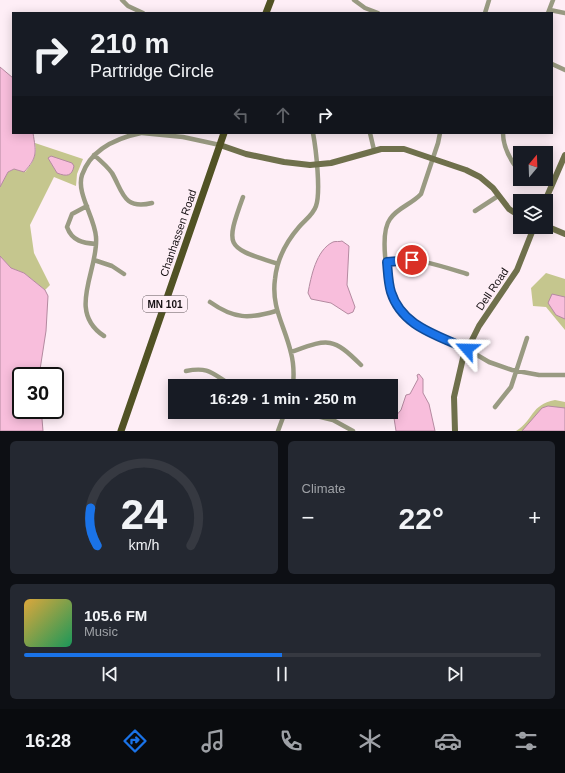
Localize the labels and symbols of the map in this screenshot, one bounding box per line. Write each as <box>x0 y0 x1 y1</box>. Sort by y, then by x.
north arrow <box>513 146 553 186</box>
street label: Chanhassen Road <box>157 188 199 278</box>
pin <box>395 243 429 277</box>
street label: Dell Road <box>474 266 510 312</box>
road number: MN 101 <box>143 296 187 312</box>
position arrow <box>446 328 488 370</box>
speed limit sign: 30 <box>12 367 64 419</box>

